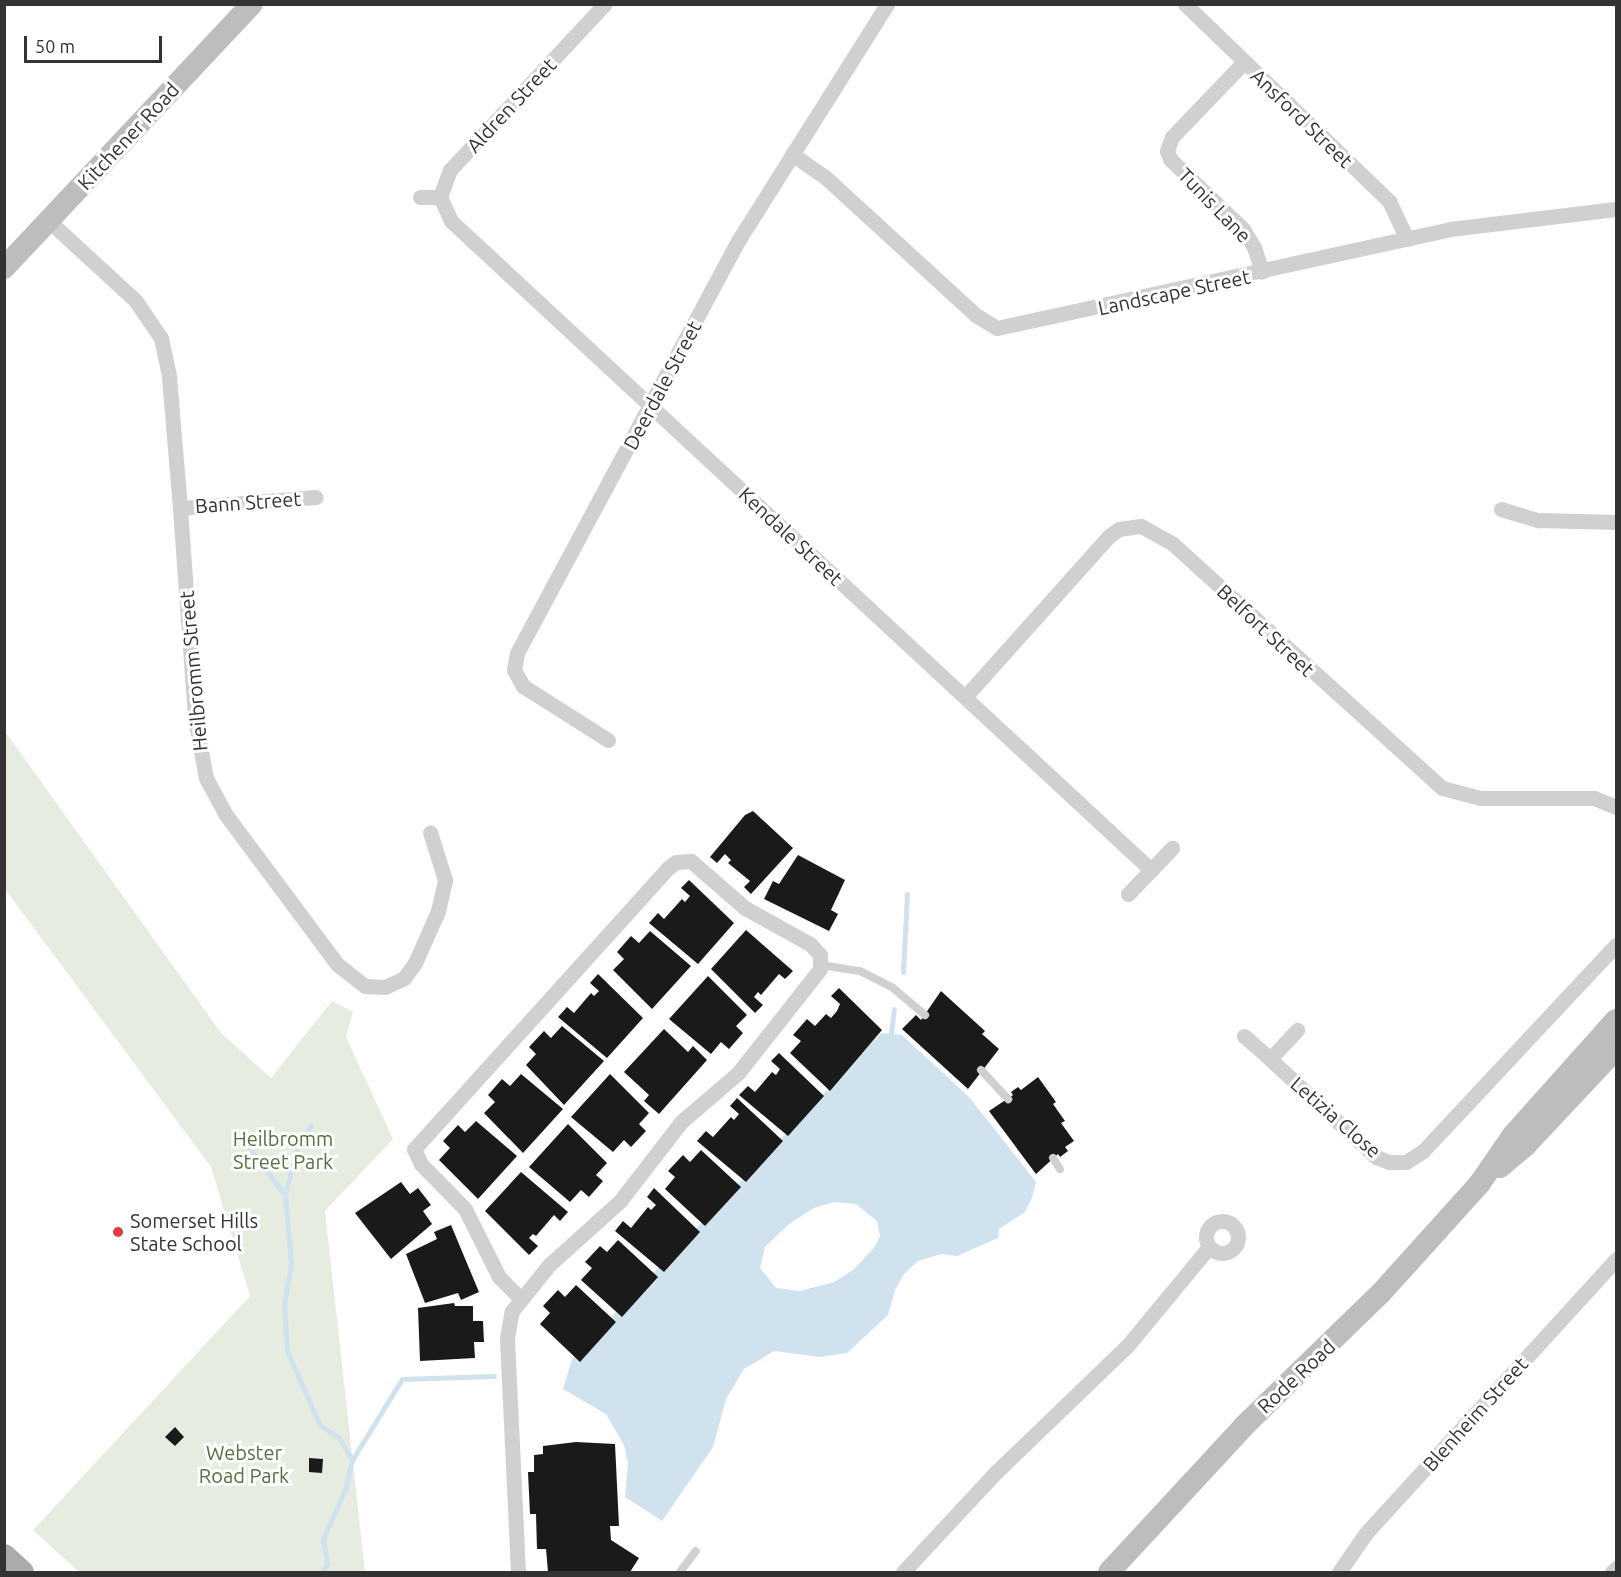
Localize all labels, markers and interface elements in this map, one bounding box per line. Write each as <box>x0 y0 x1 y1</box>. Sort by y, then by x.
scale bar <box>27 24 165 62</box>
text: 50 m <box>35 36 75 56</box>
street label: Aldren Street <box>461 53 561 157</box>
street label: Ansford Street <box>1246 63 1358 173</box>
street label: Kitchener Road <box>72 77 184 195</box>
street label: Tunis Lane <box>1174 163 1256 247</box>
street label: Landscape Street <box>1096 264 1252 320</box>
street label: Deerdale Street <box>618 316 706 454</box>
street label: Kendale Street <box>734 482 848 590</box>
street label: Bann Street <box>194 486 302 518</box>
street label: Belfort Street <box>1212 579 1320 681</box>
street label: Heilbromm Street <box>174 590 212 752</box>
street label: Letizia Close <box>1286 1071 1386 1163</box>
park label: Heilbromm Street Park <box>233 1127 333 1174</box>
place label: Somerset Hills State School <box>130 1208 258 1255</box>
marker: Somerset Hills State School <box>111 1225 125 1239</box>
street label: Rode Road <box>1252 1334 1340 1418</box>
street label: Blenheim Street <box>1417 1352 1533 1476</box>
park label: Webster Road Park <box>199 1440 289 1487</box>

